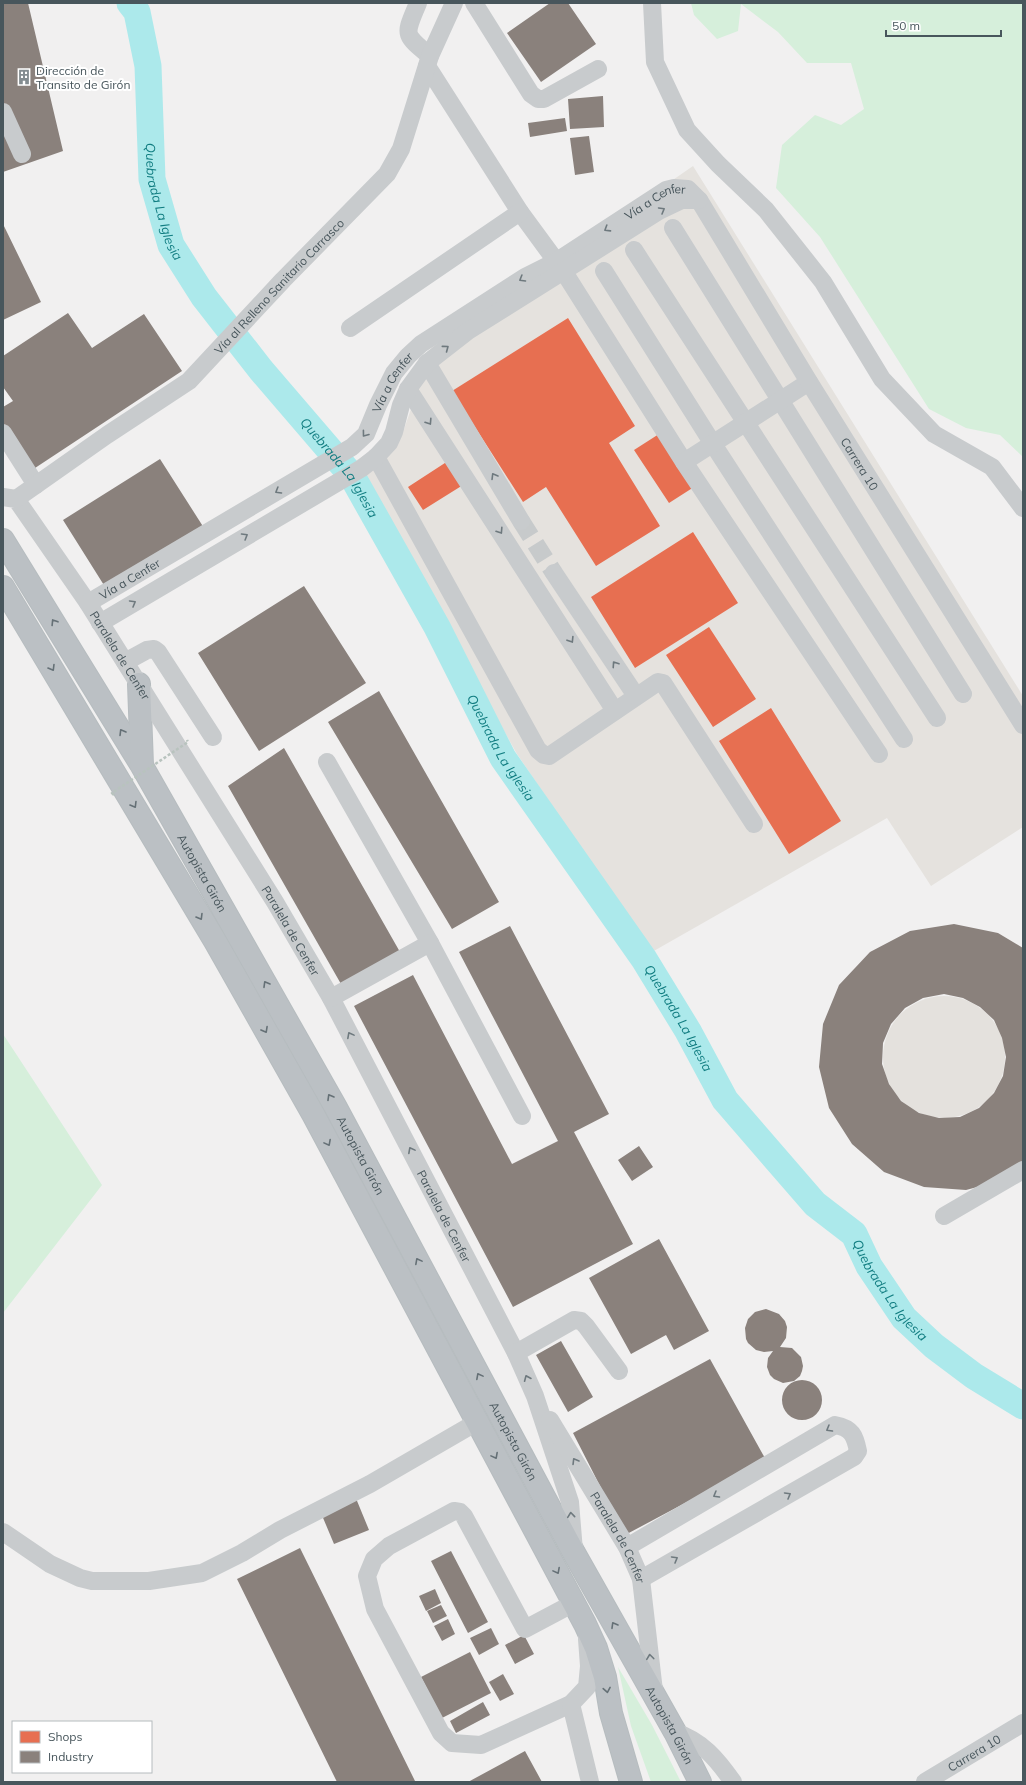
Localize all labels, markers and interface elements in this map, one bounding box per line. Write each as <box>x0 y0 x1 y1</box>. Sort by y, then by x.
scale bar <box>886 12 1001 38</box>
text: 50 m <box>892 18 920 33</box>
place label: Dirección de Transito de Girón <box>36 63 130 92</box>
building icon: Dirección de Transito de Girón <box>15 68 33 86</box>
water label: Quebrada La Iglesia <box>143 143 187 263</box>
street label: Vía a Cenfer <box>621 180 687 223</box>
one-way arrow <box>658 207 665 214</box>
street label: Vía al Relleno Sanitario Carrasco <box>211 215 347 357</box>
one-way arrow <box>604 224 611 232</box>
one-way arrow <box>519 274 526 282</box>
one-way arrow <box>441 346 448 353</box>
street label: Vía a Cenfer <box>368 348 416 415</box>
water label: Quebrada La Iglesia <box>297 414 382 520</box>
one-way arrow <box>424 418 432 425</box>
one-way arrow <box>363 429 370 436</box>
street label: Carrera 10 <box>838 435 882 493</box>
one-way arrow <box>492 473 499 480</box>
one-way arrow <box>275 486 282 494</box>
one-way arrow <box>495 527 503 534</box>
one-way arrow <box>241 534 248 541</box>
street label: Vía a Cenfer <box>96 554 163 602</box>
one-way arrow <box>129 600 136 607</box>
street label: Paralela de Cenfer <box>87 608 154 703</box>
one-way arrow <box>51 619 58 626</box>
one-way arrow <box>566 636 573 643</box>
one-way arrow <box>612 661 620 668</box>
one-way arrow <box>47 664 55 671</box>
water label: Quebrada La Iglesia <box>464 691 539 804</box>
one-way arrow <box>119 729 126 736</box>
one-way arrow <box>130 801 137 808</box>
street label: Autopista Girón <box>175 831 231 914</box>
street label: Paralela de Cenfer <box>259 883 324 979</box>
one-way arrow <box>196 913 203 920</box>
water label: Quebrada La Iglesia <box>641 961 716 1074</box>
one-way arrow <box>263 981 270 988</box>
one-way arrow <box>260 1026 267 1033</box>
one-way arrow <box>348 1032 355 1039</box>
one-way arrow <box>328 1094 335 1101</box>
street label: Autopista Girón <box>334 1113 388 1197</box>
one-way arrow <box>323 1139 331 1146</box>
one-way arrow <box>408 1147 415 1154</box>
street label: Paralela de Cenfer <box>414 1167 475 1265</box>
water label: Quebrada La Iglesia <box>849 1236 931 1344</box>
one-way arrow <box>415 1258 423 1266</box>
one-way arrow <box>476 1373 484 1380</box>
one-way arrow <box>524 1374 532 1382</box>
street label: Autopista Girón <box>487 1399 541 1483</box>
one-way arrow <box>826 1425 833 1432</box>
one-way arrow <box>491 1452 498 1460</box>
one-way arrow <box>573 1458 580 1465</box>
street label: Paralela de Cenfer <box>588 1489 649 1584</box>
one-way arrow <box>713 1490 720 1497</box>
one-way arrow <box>784 1492 791 1499</box>
one-way arrow <box>567 1512 576 1518</box>
one-way arrow <box>671 1557 678 1564</box>
one-way arrow <box>552 1567 560 1574</box>
one-way arrow <box>611 1622 618 1629</box>
one-way arrow <box>646 1654 655 1661</box>
street label: Autopista Girón <box>643 1683 697 1767</box>
one-way arrow <box>602 1687 611 1693</box>
legend <box>12 1721 152 1773</box>
text: Shops <box>48 1729 83 1744</box>
street label: Carrera 10 <box>945 1731 1003 1774</box>
text: Industry <box>48 1749 94 1764</box>

